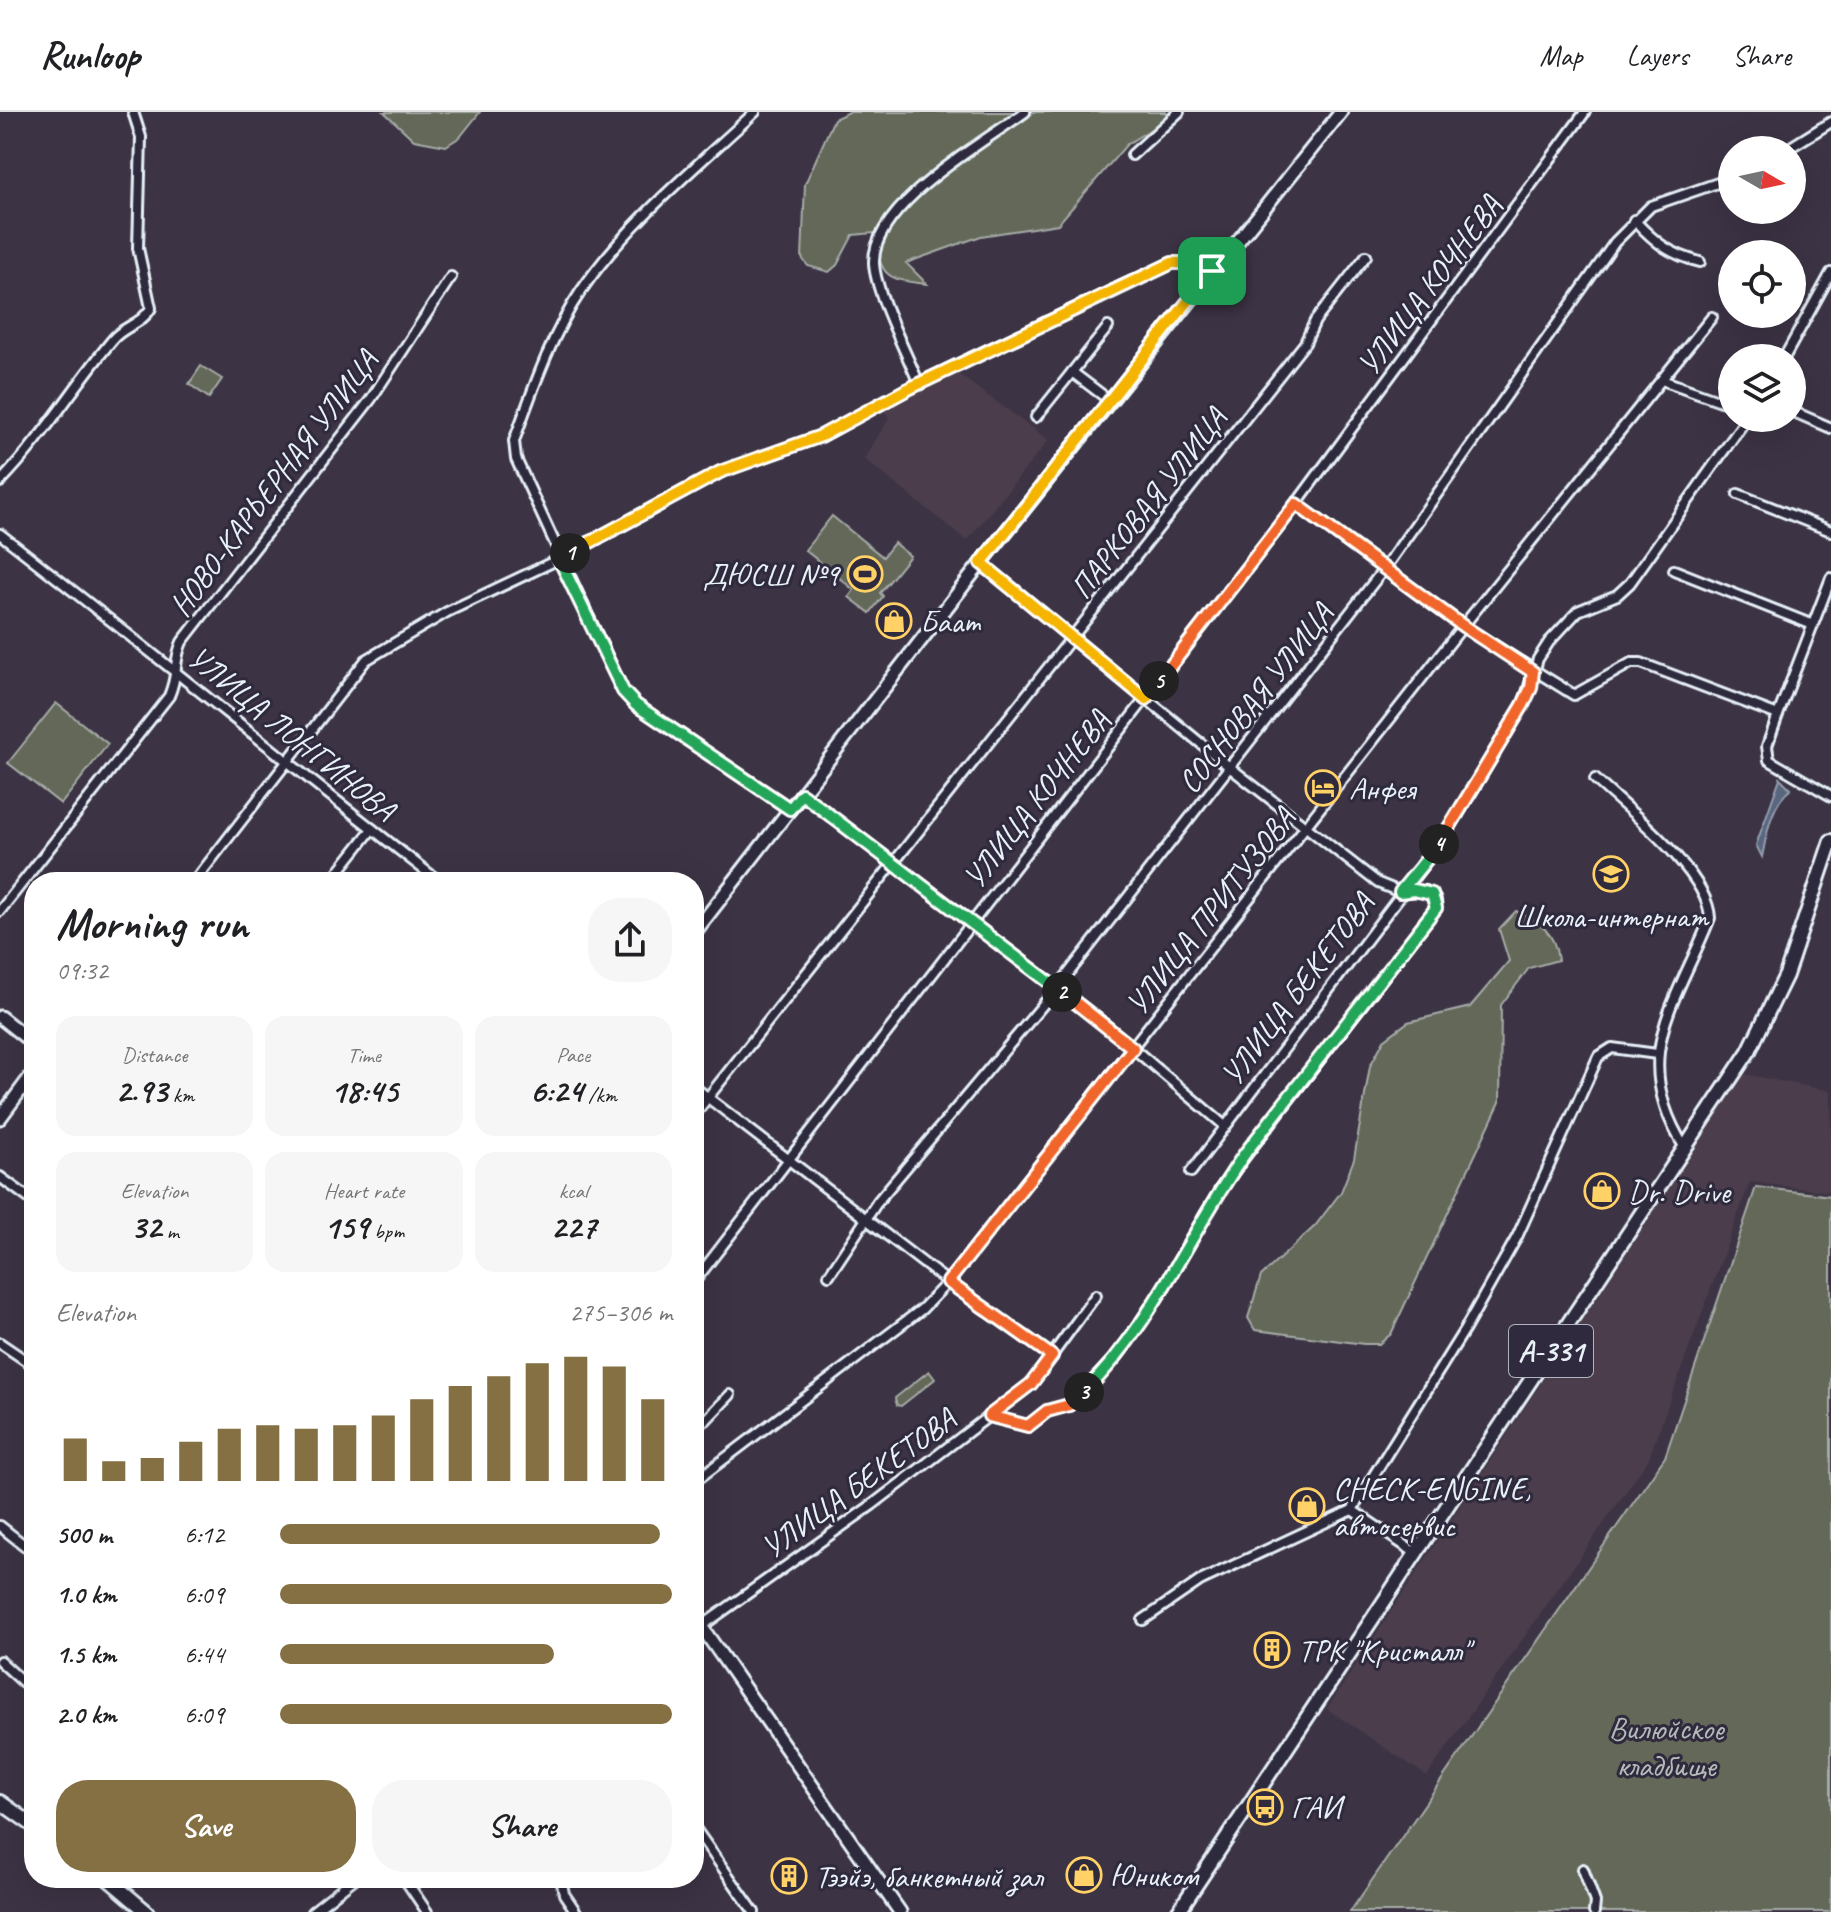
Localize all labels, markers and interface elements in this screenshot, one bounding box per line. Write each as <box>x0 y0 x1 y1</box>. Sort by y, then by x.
text: Runloop <box>40 32 140 79</box>
text: Map <box>1540 38 1583 73</box>
text: Layers <box>1627 38 1688 73</box>
text: Share <box>1732 38 1791 73</box>
north arrow <box>1718 136 1806 224</box>
map controls <box>1718 136 1806 432</box>
street label: УЛИЦА КОЧНЕВА <box>1348 186 1511 384</box>
pin <box>1178 237 1246 305</box>
button: locate <box>1718 240 1806 328</box>
icon: arrive <box>1190 249 1234 293</box>
street label: НОВО-КАРЬЕРНАЯ УЛИЦА <box>160 341 388 624</box>
button: layers <box>1718 344 1806 432</box>
street label: ПАРКОВАЯ УЛИЦА <box>1061 398 1237 607</box>
pin: 1 <box>550 533 590 573</box>
text: 1 <box>565 539 575 567</box>
place label: ДЮСШ №9 <box>703 554 842 595</box>
sports icon: ДЮСШ №9 <box>846 555 884 593</box>
street label: СОСНОВАЯ УЛИЦА <box>1168 594 1343 801</box>
place label: Баат <box>920 601 982 642</box>
shop icon: Баат <box>875 602 913 640</box>
street label: УЛИЦА ЛОНГИНОВА <box>179 637 406 831</box>
pin: 5 <box>1139 661 1179 701</box>
text: 5 <box>1154 667 1164 695</box>
street label: УЛИЦА КОЧНЕВА <box>954 701 1120 897</box>
place label: Анфея <box>1349 768 1417 809</box>
hotel icon: Анфея <box>1304 769 1342 807</box>
street label: УЛИЦА ПРИТУЗОВА <box>1117 798 1305 1023</box>
pin: 4 <box>1419 824 1459 864</box>
text: 4 <box>1434 830 1444 858</box>
school or university icon: Школа-интернат <box>1592 855 1630 893</box>
street label: УЛИЦА БЕКЕТОВА <box>1212 883 1384 1094</box>
text: Morning run <box>56 896 248 951</box>
place label: Школа-интернат <box>1514 896 1710 937</box>
button: share <box>588 898 672 982</box>
text: 09:32 <box>56 954 108 987</box>
pin: 2 <box>1042 972 1082 1012</box>
text: 2 <box>1057 978 1067 1006</box>
text: Distance <box>122 1041 187 1069</box>
text: Time <box>347 1041 381 1069</box>
text: Pace <box>556 1041 590 1069</box>
text: 2.93 <box>115 1069 167 1112</box>
text: 18:45 <box>330 1069 398 1112</box>
text: 6:24 <box>530 1069 583 1112</box>
text: km <box>167 1081 194 1109</box>
text: /km <box>583 1081 617 1109</box>
place label: Dr. Drive <box>1628 1171 1732 1212</box>
shop icon: Dr. Drive <box>1583 1172 1621 1210</box>
text: Elevation <box>121 1177 189 1205</box>
text: Heart rate <box>324 1177 404 1205</box>
text: kcal <box>559 1177 588 1205</box>
text: 32 <box>131 1205 161 1248</box>
text: 159 <box>324 1205 369 1248</box>
text: 227 <box>550 1205 596 1248</box>
text: m <box>161 1217 179 1245</box>
text: bpm <box>369 1217 404 1245</box>
text: Elevation <box>56 1296 136 1329</box>
text: 275–306 m <box>569 1296 672 1329</box>
road number: А-331 <box>1509 1325 1593 1377</box>
pin: 3 <box>1064 1372 1104 1412</box>
text: 3 <box>1079 1378 1089 1406</box>
street label: УЛИЦА БЕКЕТОВА <box>753 1398 965 1568</box>
place label: CHECK-ENGINE, автосервис <box>1333 1468 1531 1546</box>
shop icon: CHECK-ENGINE, автосервис <box>1288 1487 1326 1525</box>
text: 500 m <box>56 1518 112 1551</box>
text: 6:12 <box>184 1518 224 1551</box>
text: 1.0 km <box>56 1578 116 1611</box>
text: 6:09 <box>184 1578 224 1611</box>
place label: ТРК "Кристалл" <box>1298 1630 1476 1671</box>
building icon: ТРК "Кристалл" <box>1253 1631 1291 1669</box>
text: 1.5 km <box>56 1638 116 1671</box>
text: 6:44 <box>184 1638 224 1671</box>
text: 2.0 km <box>56 1698 116 1731</box>
text: 6:09 <box>184 1698 224 1731</box>
park label: Вилюйское кладбище <box>1609 1708 1726 1786</box>
button: Save <box>56 1780 356 1872</box>
button: Share <box>372 1780 672 1872</box>
place label: ГАИ <box>1291 1787 1346 1828</box>
bus stop icon: ГАИ <box>1246 1788 1284 1826</box>
place label: Юником <box>1110 1855 1200 1896</box>
place label: Тээйэ, банкетный зал <box>815 1856 1045 1897</box>
shop icon: Юником <box>1065 1856 1103 1894</box>
building icon: Тээйэ, банкетный зал <box>770 1857 808 1895</box>

